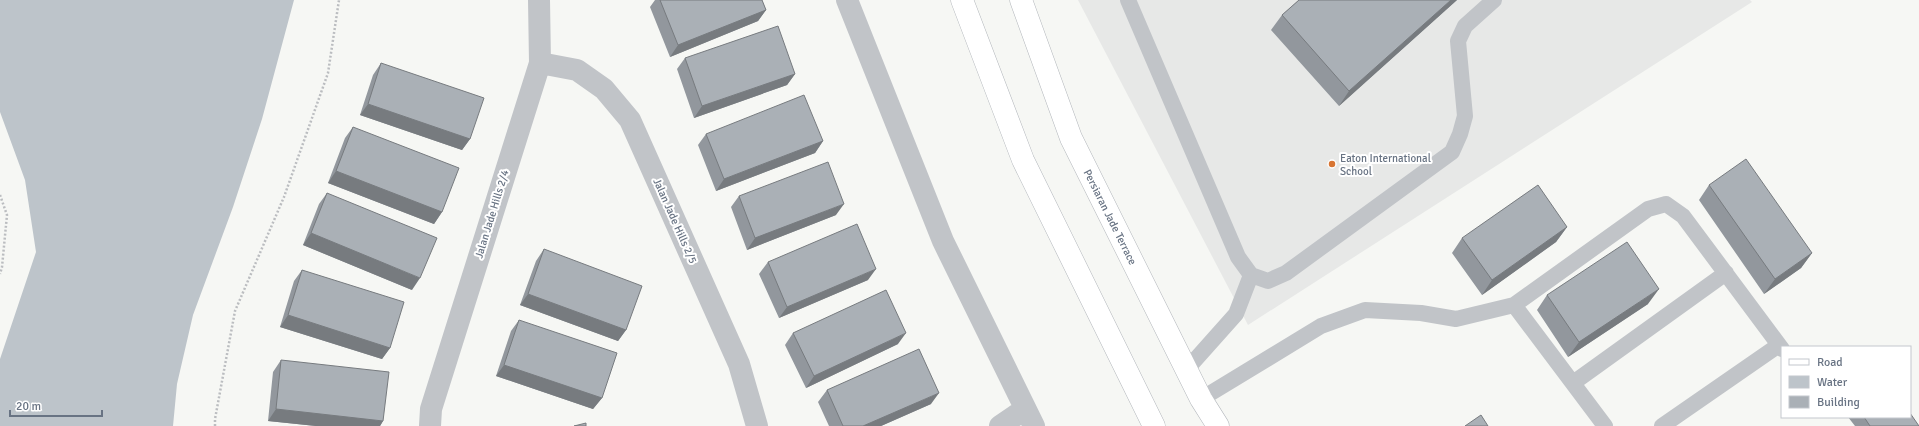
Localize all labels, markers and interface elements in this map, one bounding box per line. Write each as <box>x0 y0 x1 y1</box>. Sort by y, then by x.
place label: Eaton International School <box>1340 152 1431 178</box>
marker: Eaton International School <box>1327 159 1337 169</box>
street label: Persiaran Jade Terrace <box>1081 167 1140 267</box>
street label: Jalan Jade Hills 2/4 <box>472 168 512 260</box>
street label: Jalan Jade Hills 2/5 <box>650 176 700 266</box>
legend <box>1781 346 1911 418</box>
text: Road <box>1817 355 1843 370</box>
text: Water <box>1817 375 1848 390</box>
scale bar <box>10 392 102 418</box>
text: Building <box>1817 395 1860 410</box>
text: 20 m <box>16 399 41 414</box>

